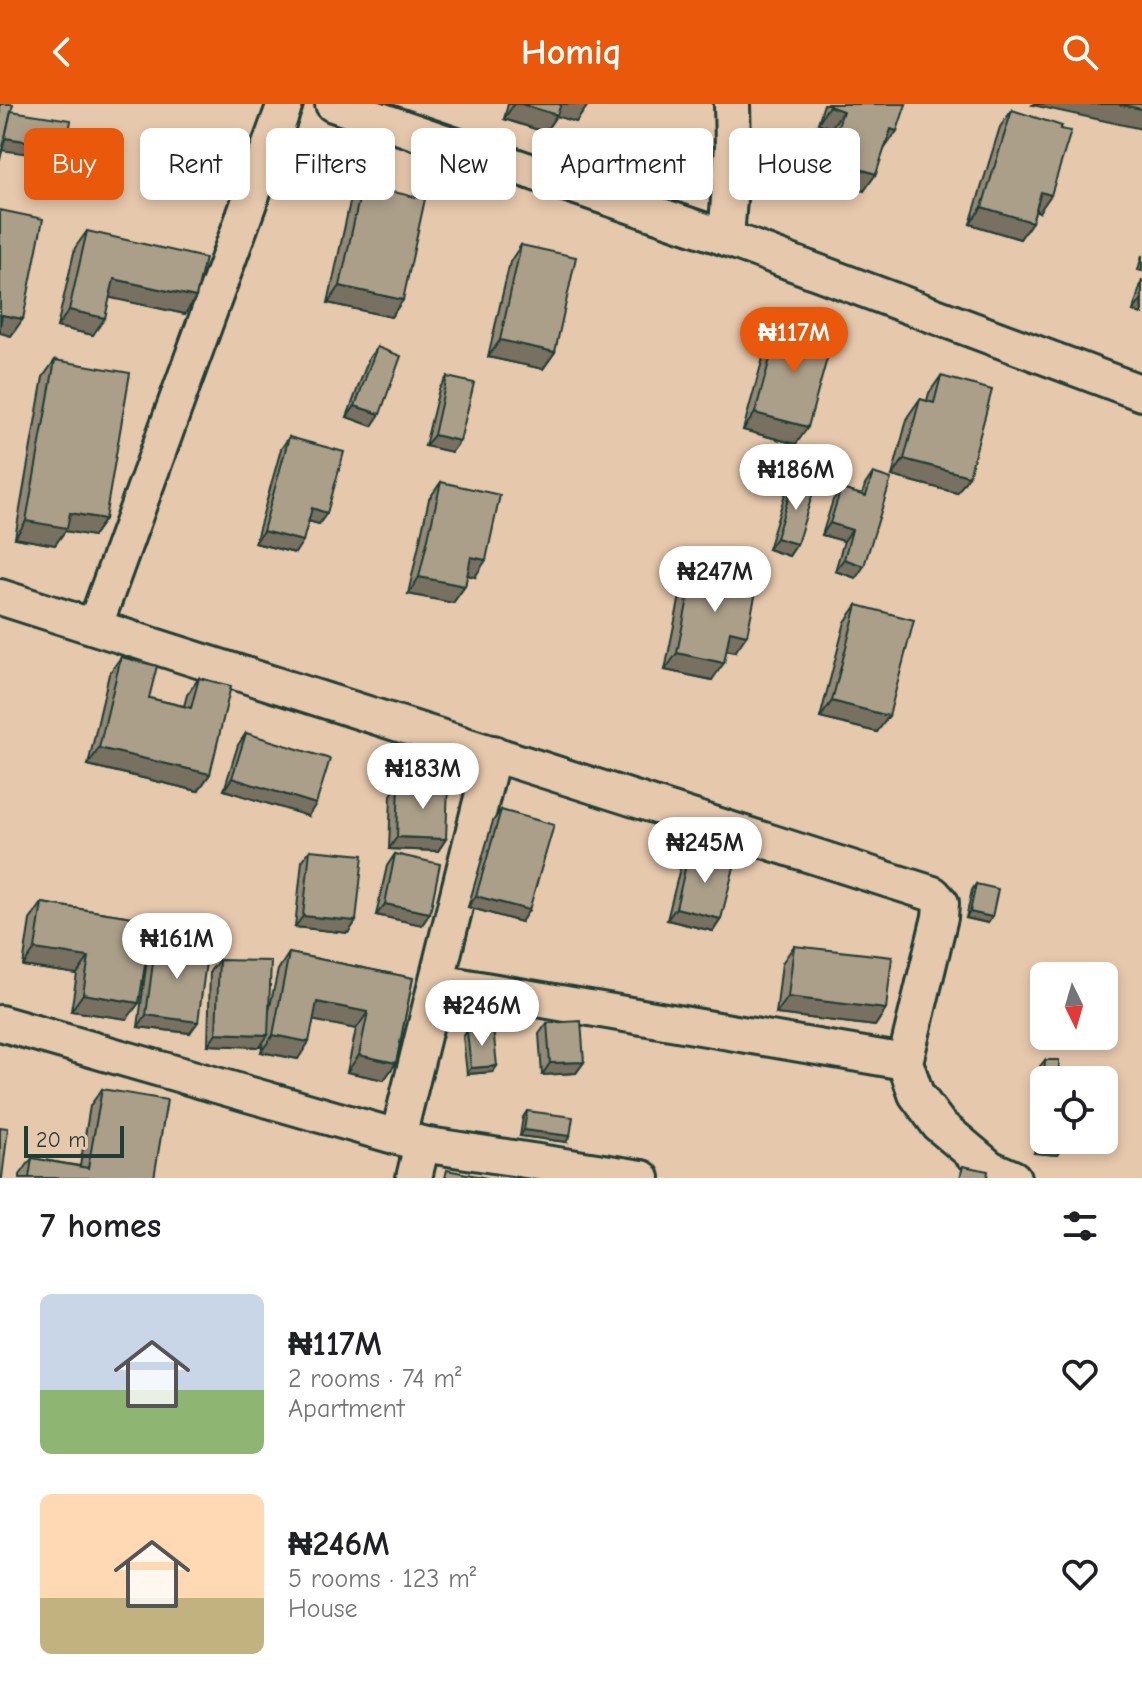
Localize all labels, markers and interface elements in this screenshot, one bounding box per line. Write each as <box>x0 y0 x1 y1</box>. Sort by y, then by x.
icon: back <box>40 30 84 74</box>
icon: search <box>1058 30 1102 74</box>
text: Homiq <box>521 32 621 73</box>
chip: Buy <box>24 128 124 200</box>
chip: Rent <box>140 128 250 200</box>
chip: Filters <box>266 128 395 200</box>
chip: New <box>411 128 516 200</box>
chip: Apartment <box>532 128 713 200</box>
chip: House <box>729 128 860 200</box>
pin: ₦117M <box>738 307 850 375</box>
text: ₦117M <box>758 318 830 348</box>
pin: ₦186M <box>740 444 852 512</box>
text: ₦186M <box>758 455 834 485</box>
pin: ₦247M <box>659 546 771 614</box>
text: ₦247M <box>677 557 753 587</box>
pin: ₦183M <box>367 743 479 811</box>
text: ₦183M <box>385 754 461 784</box>
pin: ₦245M <box>649 817 761 885</box>
text: ₦245M <box>666 828 744 858</box>
pin: ₦161M <box>121 913 233 981</box>
text: ₦161M <box>140 924 214 954</box>
north arrow <box>1030 962 1118 1050</box>
map controls <box>1030 962 1118 1154</box>
pin: ₦246M <box>426 980 538 1048</box>
text: ₦246M <box>443 991 521 1021</box>
button: locate <box>1030 1066 1118 1154</box>
scale bar <box>24 1122 124 1158</box>
text: 20 m <box>36 1127 86 1153</box>
icon: filters <box>1058 1204 1102 1248</box>
text: 7 homes <box>40 1206 161 1246</box>
text: ₦117M <box>288 1324 382 1364</box>
icon: home <box>104 1326 200 1422</box>
icon: heart <box>1058 1352 1102 1396</box>
text: 2 rooms · 74 m² <box>288 1364 461 1394</box>
text: Apartment <box>288 1394 404 1424</box>
text: ₦246M <box>288 1524 390 1564</box>
icon: home <box>104 1526 200 1622</box>
icon: heart <box>1058 1552 1102 1596</box>
text: 5 rooms · 123 m² <box>288 1564 476 1594</box>
text: House <box>288 1594 358 1624</box>

